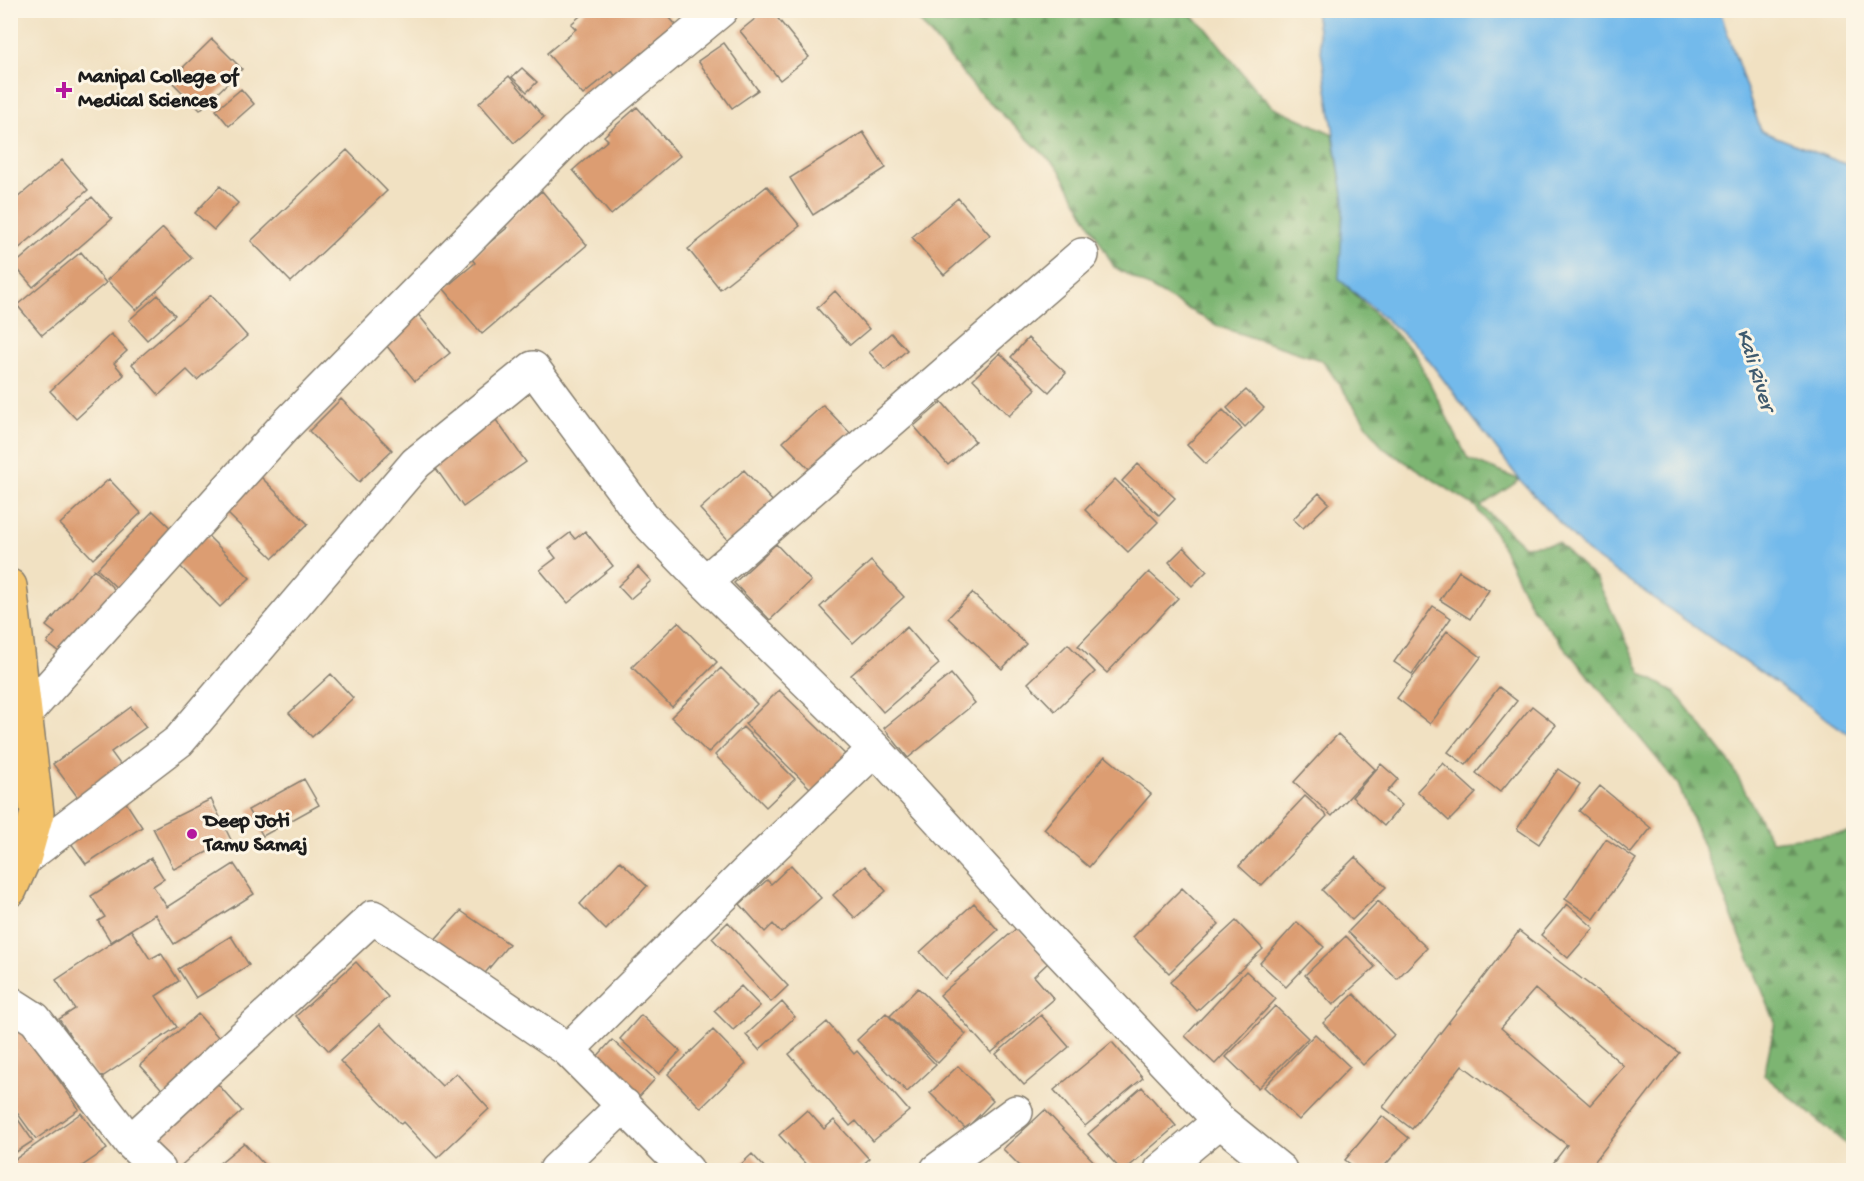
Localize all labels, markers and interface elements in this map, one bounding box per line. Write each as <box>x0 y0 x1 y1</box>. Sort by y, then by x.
place label: Manipal College of Medical Sciences <box>78 66 240 115</box>
marker: Manipal College of Medical Sciences <box>55 81 73 99</box>
water label: Kali River <box>1729 326 1781 418</box>
place label: Deep Joti Tamu Samaj <box>202 810 308 859</box>
marker: Deep Joti Tamu Samaj <box>185 827 199 841</box>

